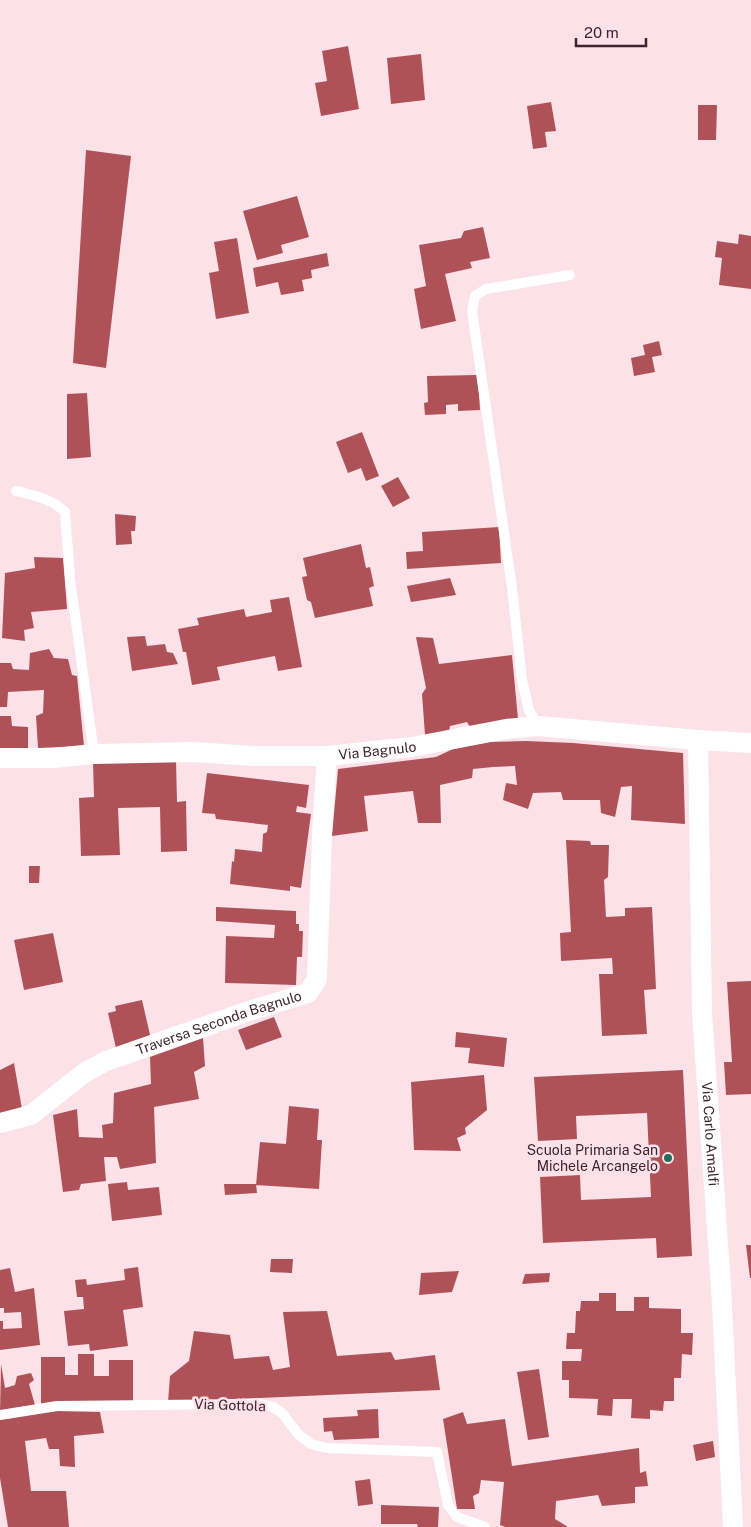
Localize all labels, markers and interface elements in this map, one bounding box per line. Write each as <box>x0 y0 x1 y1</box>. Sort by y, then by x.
scale bar <box>576 15 646 47</box>
text: 20 m <box>584 24 619 41</box>
street label: Via Bagnulo <box>338 738 418 763</box>
street label: Traversa Seconda Bagnulo <box>134 987 304 1058</box>
street label: Via Carlo Amalfi <box>699 1081 722 1186</box>
place label: Scuola Primaria San Michele Arcangelo <box>527 1142 658 1174</box>
marker: Scuola Primaria San Michele Arcangelo <box>662 1152 674 1164</box>
street label: Via Gottola <box>194 1396 266 1414</box>

